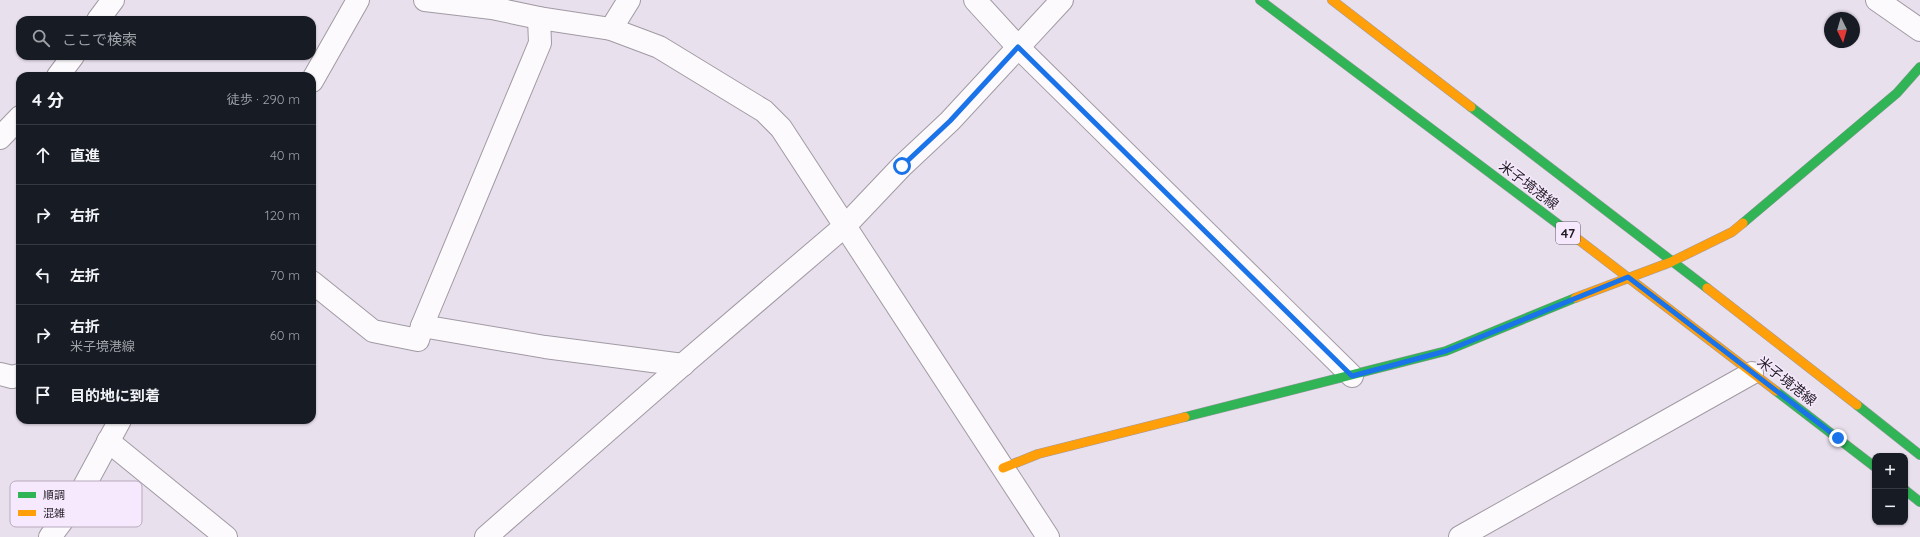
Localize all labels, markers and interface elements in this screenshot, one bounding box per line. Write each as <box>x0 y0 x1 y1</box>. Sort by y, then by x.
north arrow <box>1824 12 1860 48</box>
search box <box>16 16 316 60</box>
icon: search <box>30 27 52 49</box>
text: ここで検索 <box>62 30 137 49</box>
text: 4 分 <box>32 89 64 110</box>
text: 徒歩 · 290 m <box>227 91 300 107</box>
icon: ahead <box>32 144 54 166</box>
text: 直進 <box>70 146 100 165</box>
text: 40 m <box>270 147 300 163</box>
route start <box>893 157 911 175</box>
street label: 米子境港線 <box>1496 157 1562 213</box>
icon: right <box>32 204 54 226</box>
text: 右折 <box>70 206 100 225</box>
text: 120 m <box>265 207 300 223</box>
road number: 47 <box>1556 222 1580 244</box>
icon: left <box>32 264 54 286</box>
text: 左折 <box>70 266 100 285</box>
text: 70 m <box>270 267 300 283</box>
text: 右折 <box>70 317 100 336</box>
icon: right <box>32 324 54 346</box>
text: 60 m <box>270 327 300 343</box>
text: 米子境港線 <box>70 338 135 354</box>
street label: 米子境港線 <box>1754 352 1820 410</box>
icon: arrive <box>32 384 54 406</box>
text: 目的地に到着 <box>70 386 160 405</box>
route end <box>1829 429 1847 447</box>
map controls <box>1872 453 1908 525</box>
button: + <box>1872 453 1908 489</box>
legend <box>10 481 142 527</box>
text: 順調 <box>43 488 65 502</box>
button: − <box>1872 489 1908 525</box>
text: 混雑 <box>43 506 65 520</box>

